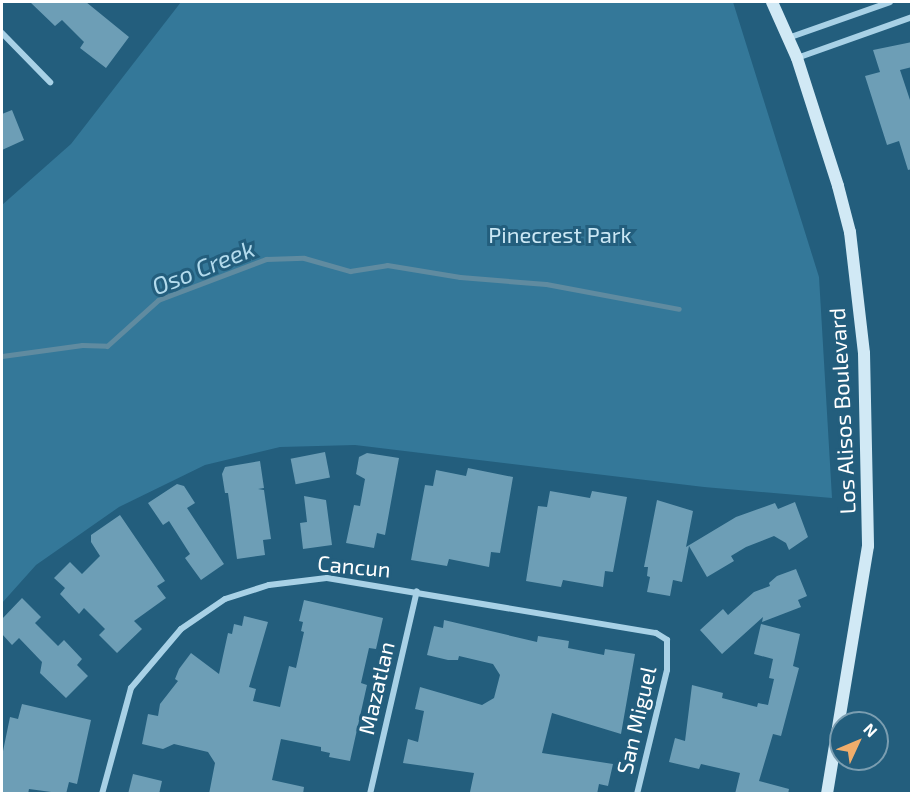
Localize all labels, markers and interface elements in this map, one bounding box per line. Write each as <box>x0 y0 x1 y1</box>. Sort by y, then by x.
park label: Pinecrest Park <box>488 222 632 248</box>
water label: Oso Creek <box>147 233 259 301</box>
street label: Los Alisos Boulevard <box>823 307 861 515</box>
street label: Cancun <box>316 550 392 582</box>
street label: Mazatlan <box>353 639 399 737</box>
street label: San Miguel <box>611 663 661 777</box>
north arrow <box>829 711 889 771</box>
text: N <box>860 719 882 740</box>

